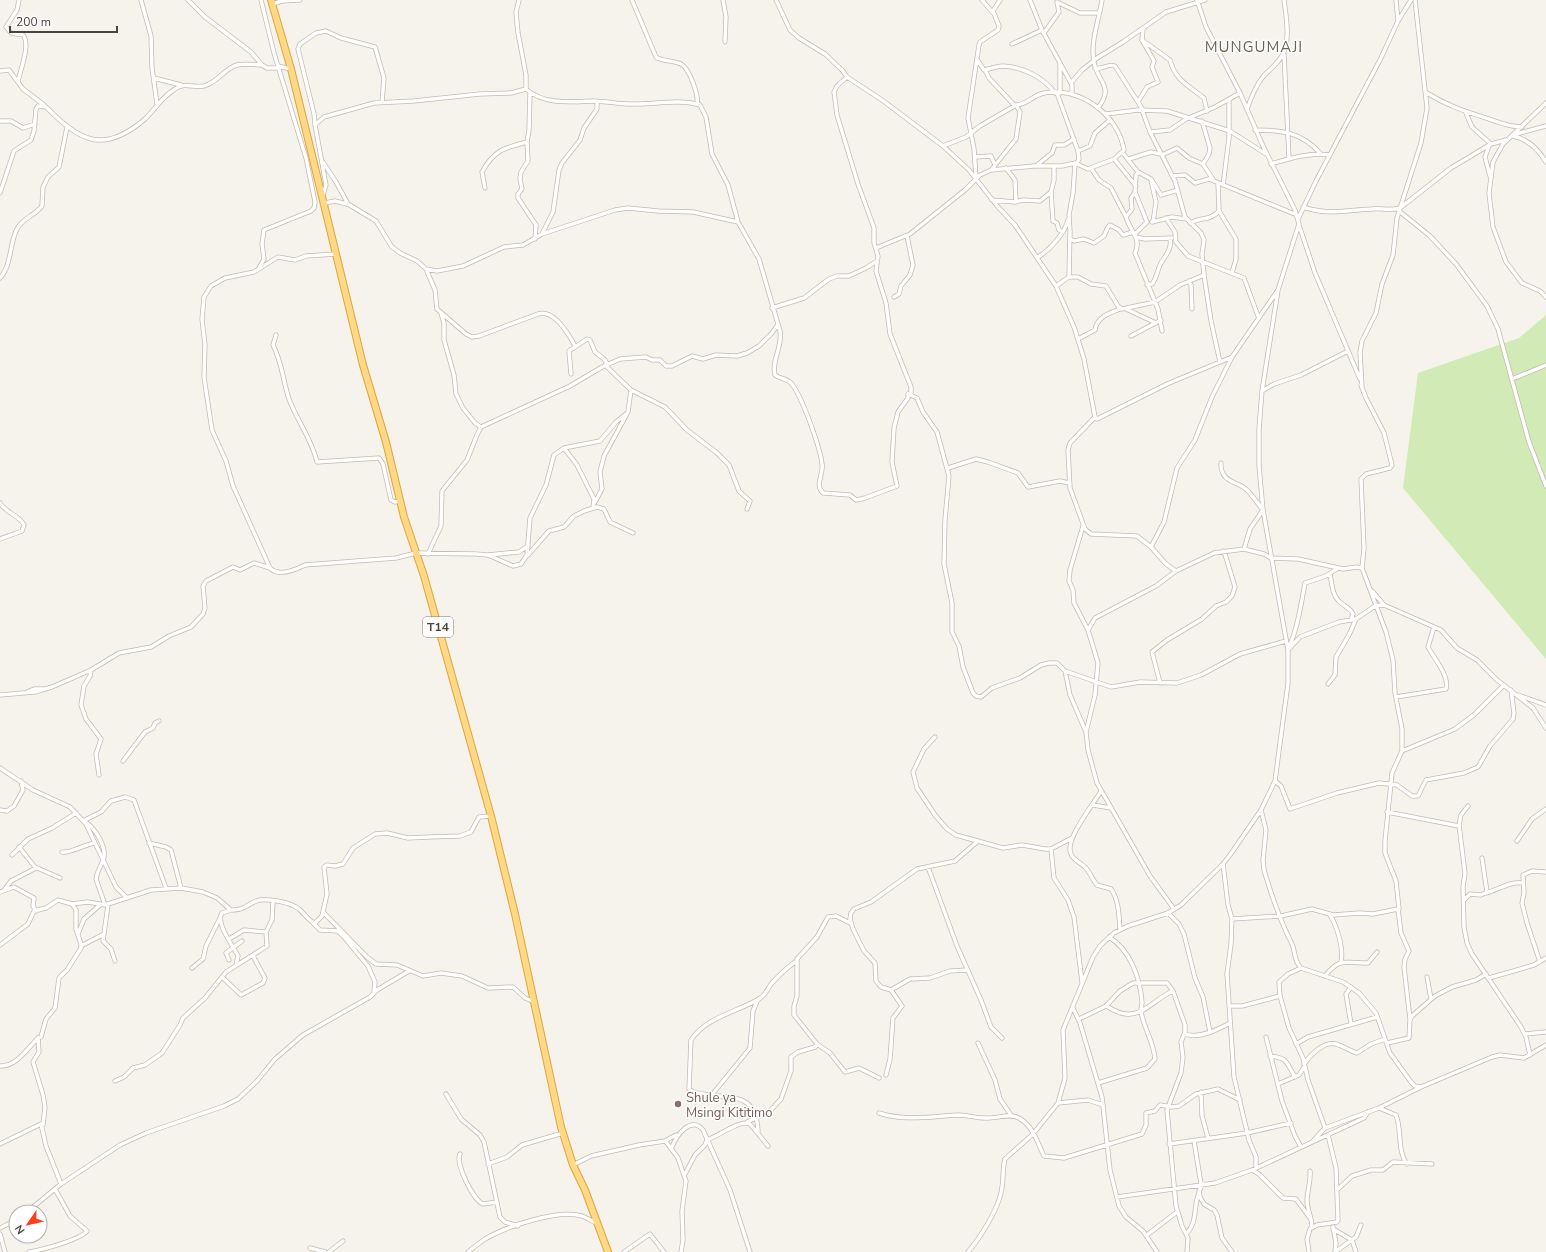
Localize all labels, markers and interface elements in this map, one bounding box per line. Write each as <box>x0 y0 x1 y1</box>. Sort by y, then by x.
scale bar <box>10 8 117 34</box>
text: 200 m <box>16 14 51 30</box>
district label: MUNGUMAJI <box>1205 37 1303 57</box>
road number: T14 <box>423 617 453 637</box>
place label: Shule ya Msingi Kititimo <box>686 1089 772 1122</box>
marker: Shule ya Msingi Kititimo <box>673 1099 683 1109</box>
north arrow <box>8 1204 48 1244</box>
text: N <box>12 1222 29 1237</box>

